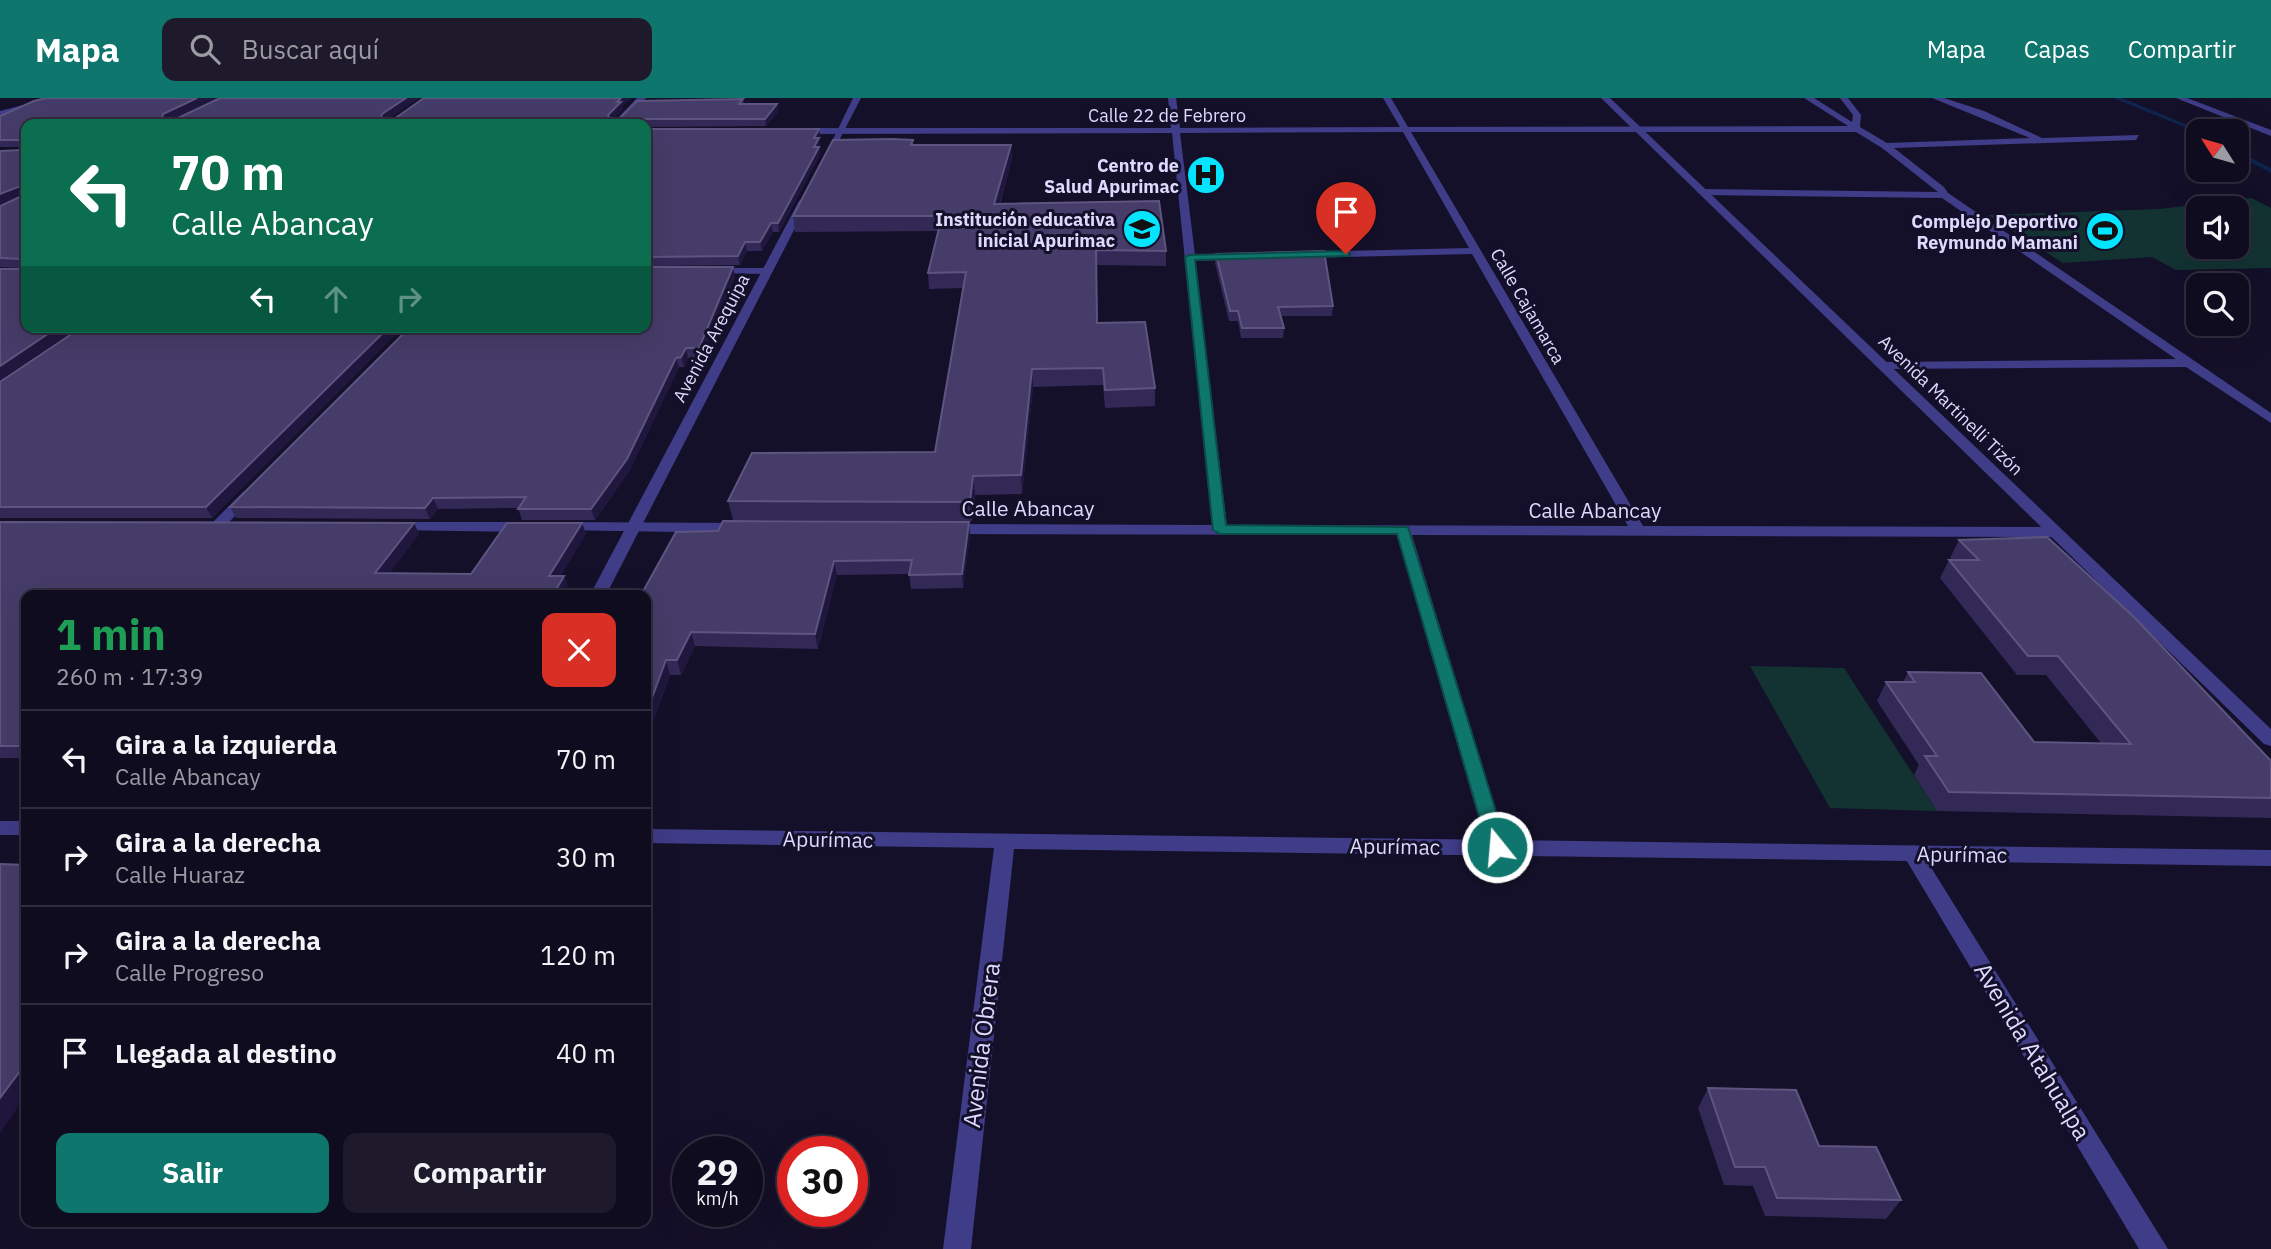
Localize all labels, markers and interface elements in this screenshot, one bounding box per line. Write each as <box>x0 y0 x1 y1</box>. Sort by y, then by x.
search box <box>162 18 652 81</box>
text: Mapa <box>35 28 120 71</box>
icon: search <box>186 30 224 68</box>
text: Buscar aquí <box>242 32 379 66</box>
text: Mapa <box>1927 33 1986 65</box>
text: Capas <box>2024 33 2090 65</box>
text: Compartir <box>2128 33 2236 65</box>
street label: Calle 22 de Febrero <box>1088 104 1246 127</box>
north arrow <box>2186 119 2249 182</box>
map controls <box>2186 119 2249 336</box>
text: 70 m <box>171 140 285 203</box>
icon: left <box>56 147 147 238</box>
place label: Centro de Salud Apurimac <box>1044 154 1179 198</box>
hospital icon: Centro de Salud Apurimac <box>1185 154 1227 196</box>
pin <box>1316 182 1376 254</box>
icon: arrive <box>1327 193 1365 231</box>
button: sound <box>2186 196 2249 259</box>
text: Calle Abancay <box>171 202 374 244</box>
place label: Institución educativa inicial Apurimac <box>935 208 1115 252</box>
school or university icon: Institución educativa inicial Apurimac <box>1121 208 1163 250</box>
place label: Complejo Deportivo Reymundo Mamani <box>1911 210 2078 254</box>
sports icon: Complejo Deportivo Reymundo Mamani <box>2084 210 2126 252</box>
street label: Calle Cajamarca <box>1486 244 1571 368</box>
street label: Avenida Arequipa <box>668 270 755 406</box>
button: search <box>2186 273 2249 336</box>
icon: left <box>244 280 282 318</box>
icon: ahead <box>317 280 355 318</box>
icon: right <box>390 280 428 318</box>
street label: Avenida Martinelli Tizón <box>1874 330 2028 480</box>
street label: Calle Abancay <box>962 494 1095 522</box>
street label: Calle Abancay <box>1529 496 1662 524</box>
text: 1 min <box>56 607 166 662</box>
button: close <box>542 613 616 687</box>
text: 260 m · 17:39 <box>56 661 203 691</box>
text: Gira a la izquierda <box>115 727 337 761</box>
icon: left <box>56 740 94 778</box>
text: 70 m <box>556 742 616 776</box>
text: Calle Abancay <box>115 761 261 791</box>
position arrow <box>1460 810 1534 884</box>
street label: Apurímac <box>782 824 874 854</box>
text: Gira a la derecha <box>115 825 321 859</box>
street label: Apurímac <box>1349 831 1441 861</box>
icon: right <box>56 838 94 876</box>
street label: Apurímac <box>1916 839 2008 869</box>
text: 30 m <box>556 840 616 874</box>
text: Calle Huaraz <box>115 859 245 889</box>
text: Gira a la derecha <box>115 923 321 957</box>
icon: right <box>56 936 94 974</box>
text: 120 m <box>540 938 616 972</box>
street label: Avenida Atahualpa <box>1967 956 2099 1146</box>
text: Calle Progreso <box>115 957 264 987</box>
street label: Avenida Obrera <box>955 960 1007 1129</box>
icon: arrive <box>56 1034 94 1072</box>
text: Llegada al destino <box>115 1036 337 1070</box>
text: 40 m <box>556 1036 616 1070</box>
button: Salir <box>56 1133 329 1213</box>
button: Compartir <box>343 1133 616 1213</box>
speed limit sign: 30 <box>777 1136 868 1227</box>
text: 29 <box>696 1149 739 1195</box>
text: km/h <box>696 1187 739 1210</box>

